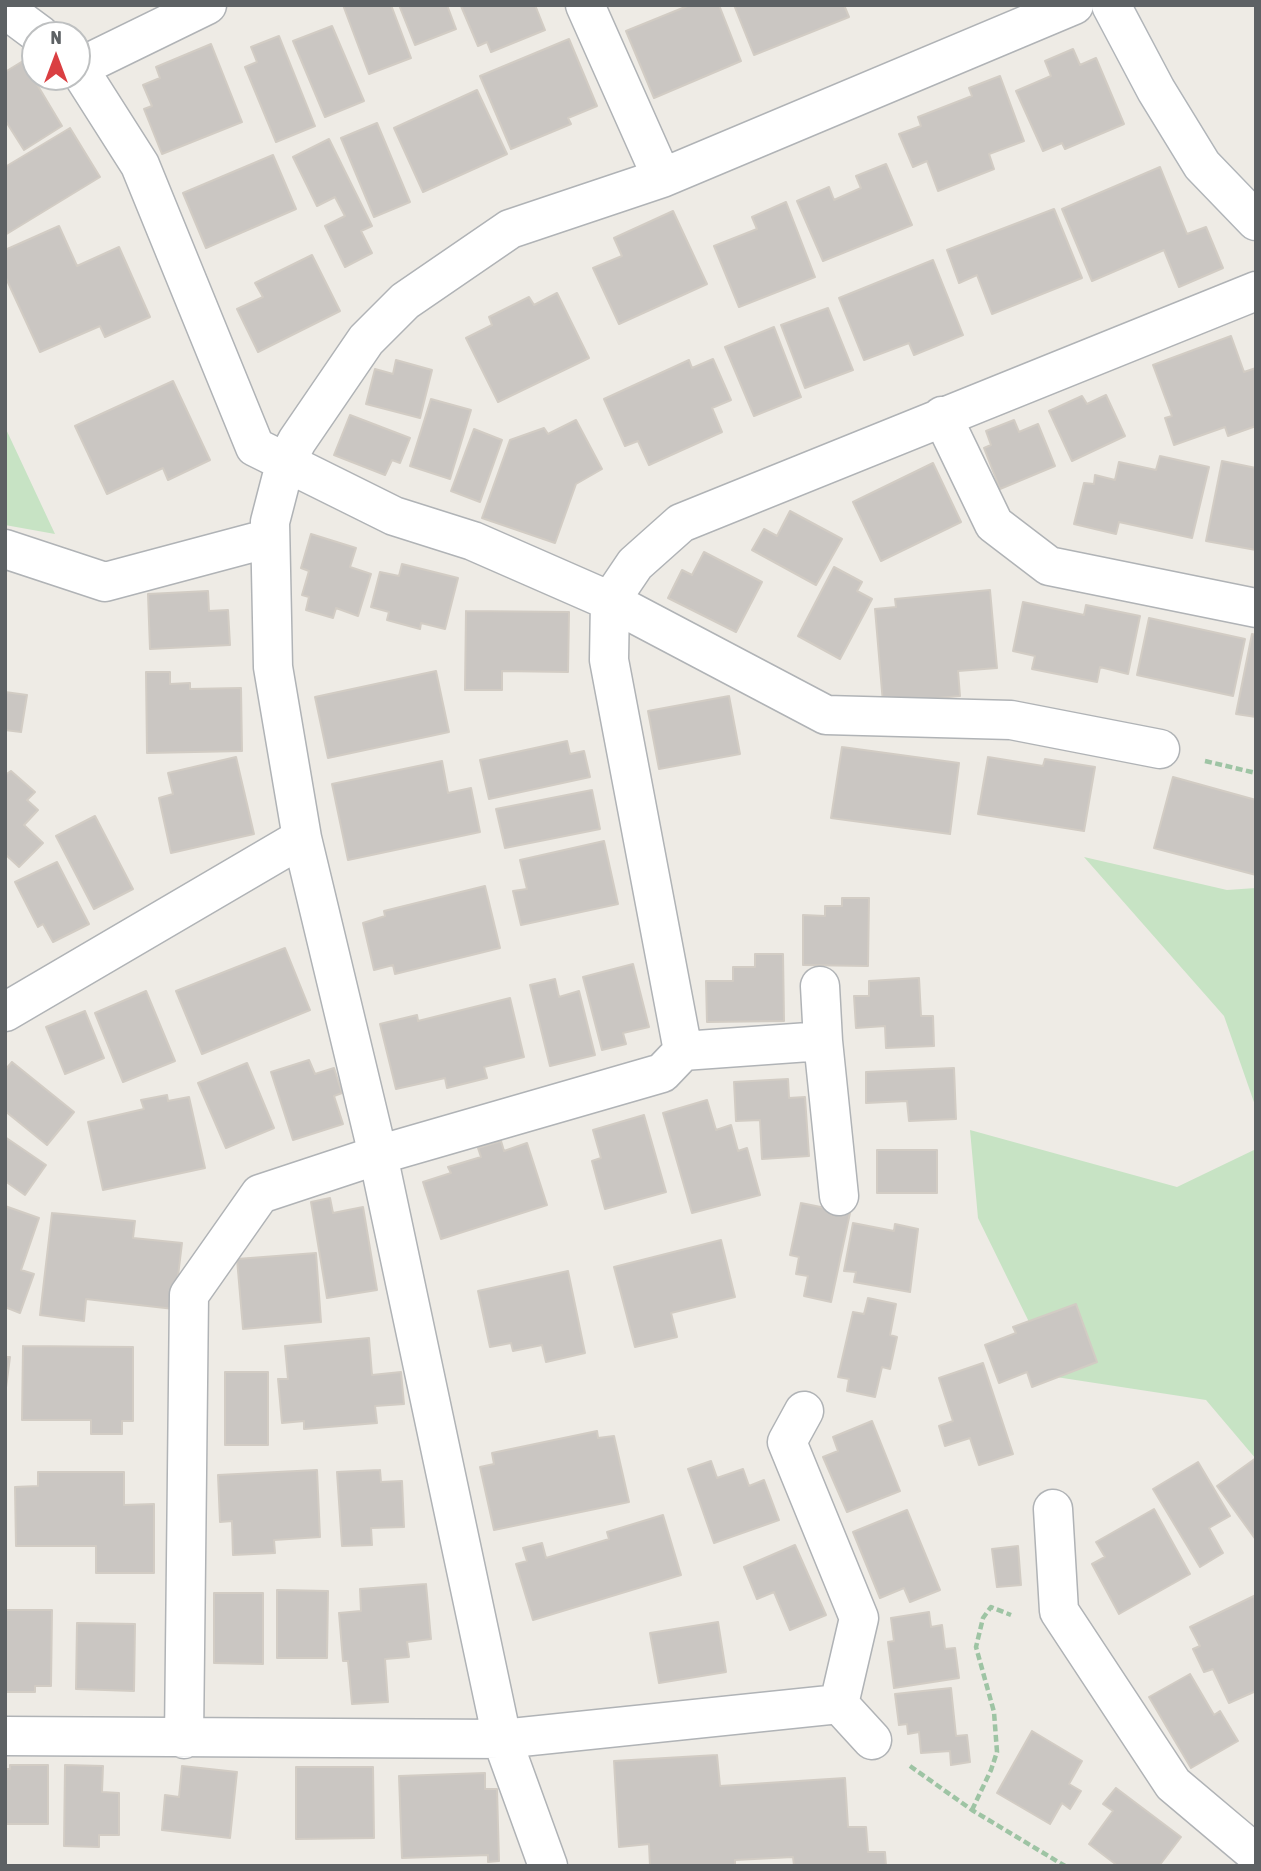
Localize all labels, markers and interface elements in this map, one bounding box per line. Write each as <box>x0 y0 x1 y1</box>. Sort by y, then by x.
north arrow <box>21 21 91 91</box>
text: N <box>50 26 62 48</box>

